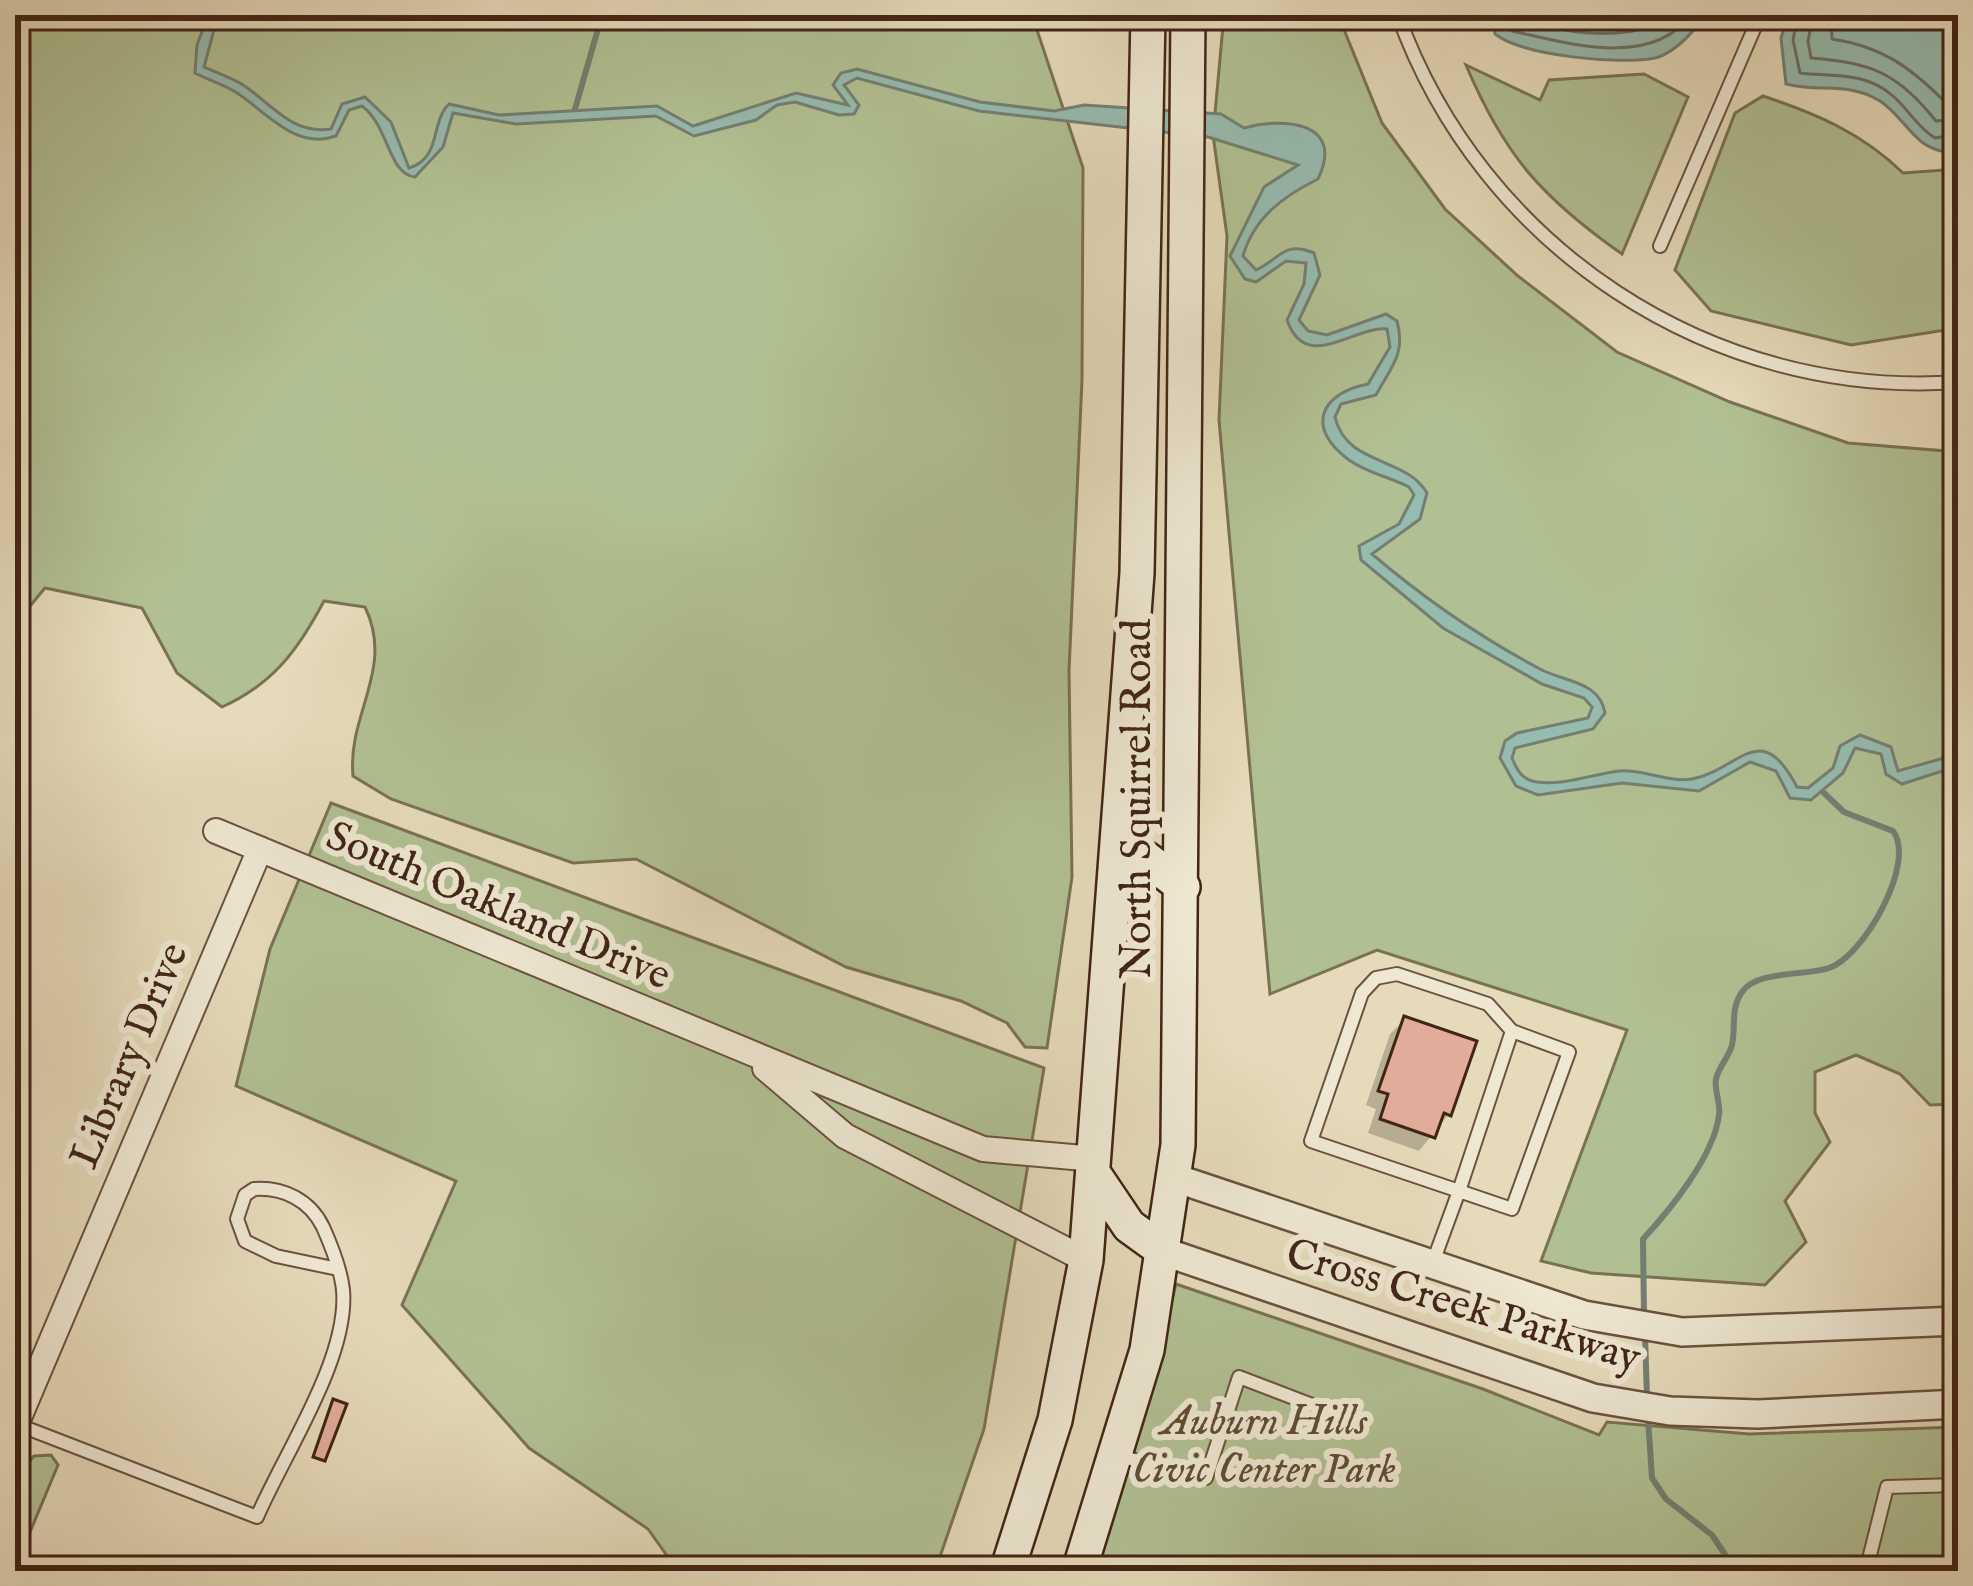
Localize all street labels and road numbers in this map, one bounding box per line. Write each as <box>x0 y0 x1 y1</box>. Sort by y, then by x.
street label: North Squirrel Road <box>1112 618 1165 979</box>
street label: South Oakland Drive <box>318 811 678 1003</box>
street label: Library Drive <box>59 935 201 1177</box>
street label: Cross Creek Parkway <box>1279 1228 1647 1386</box>

